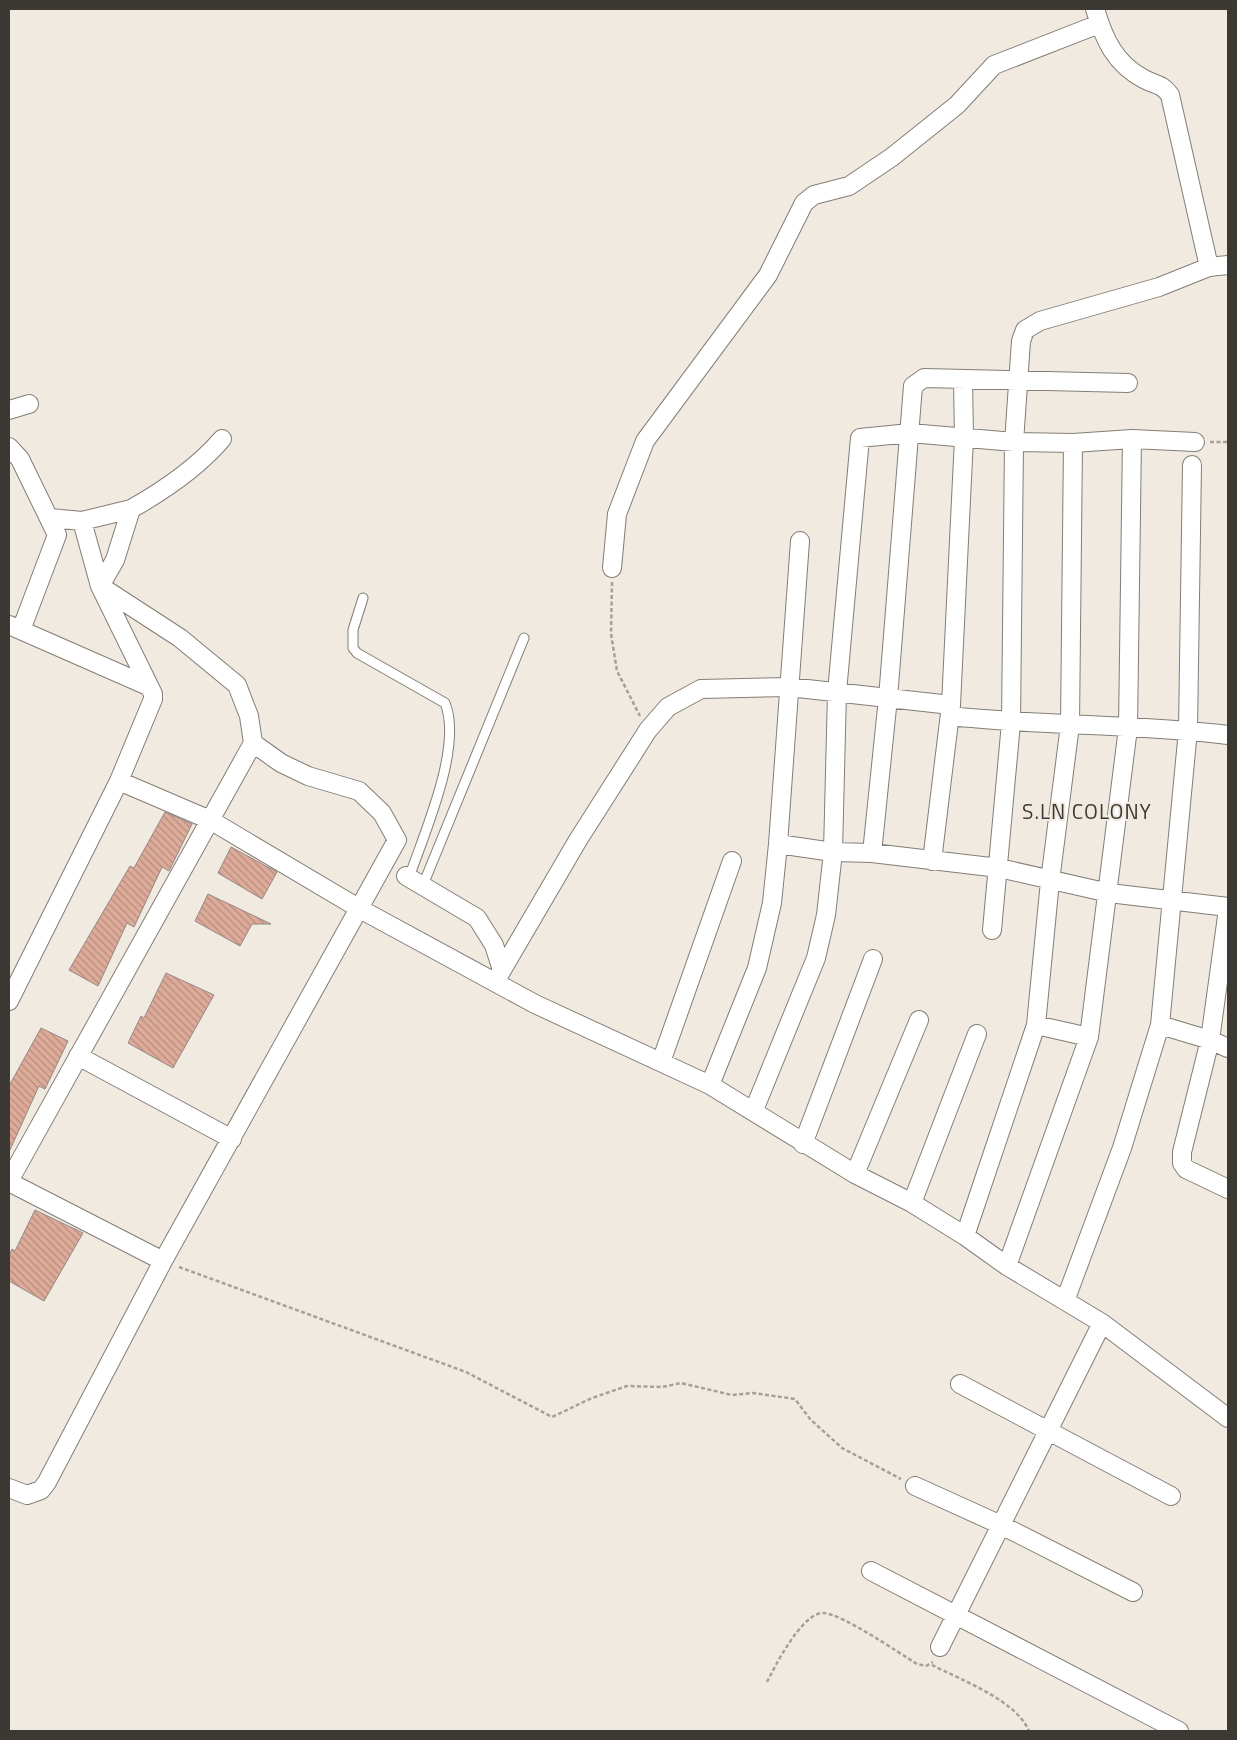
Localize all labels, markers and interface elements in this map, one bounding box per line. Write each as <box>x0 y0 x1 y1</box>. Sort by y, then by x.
district label: S.LN COLONY <box>1022 795 1152 827</box>

